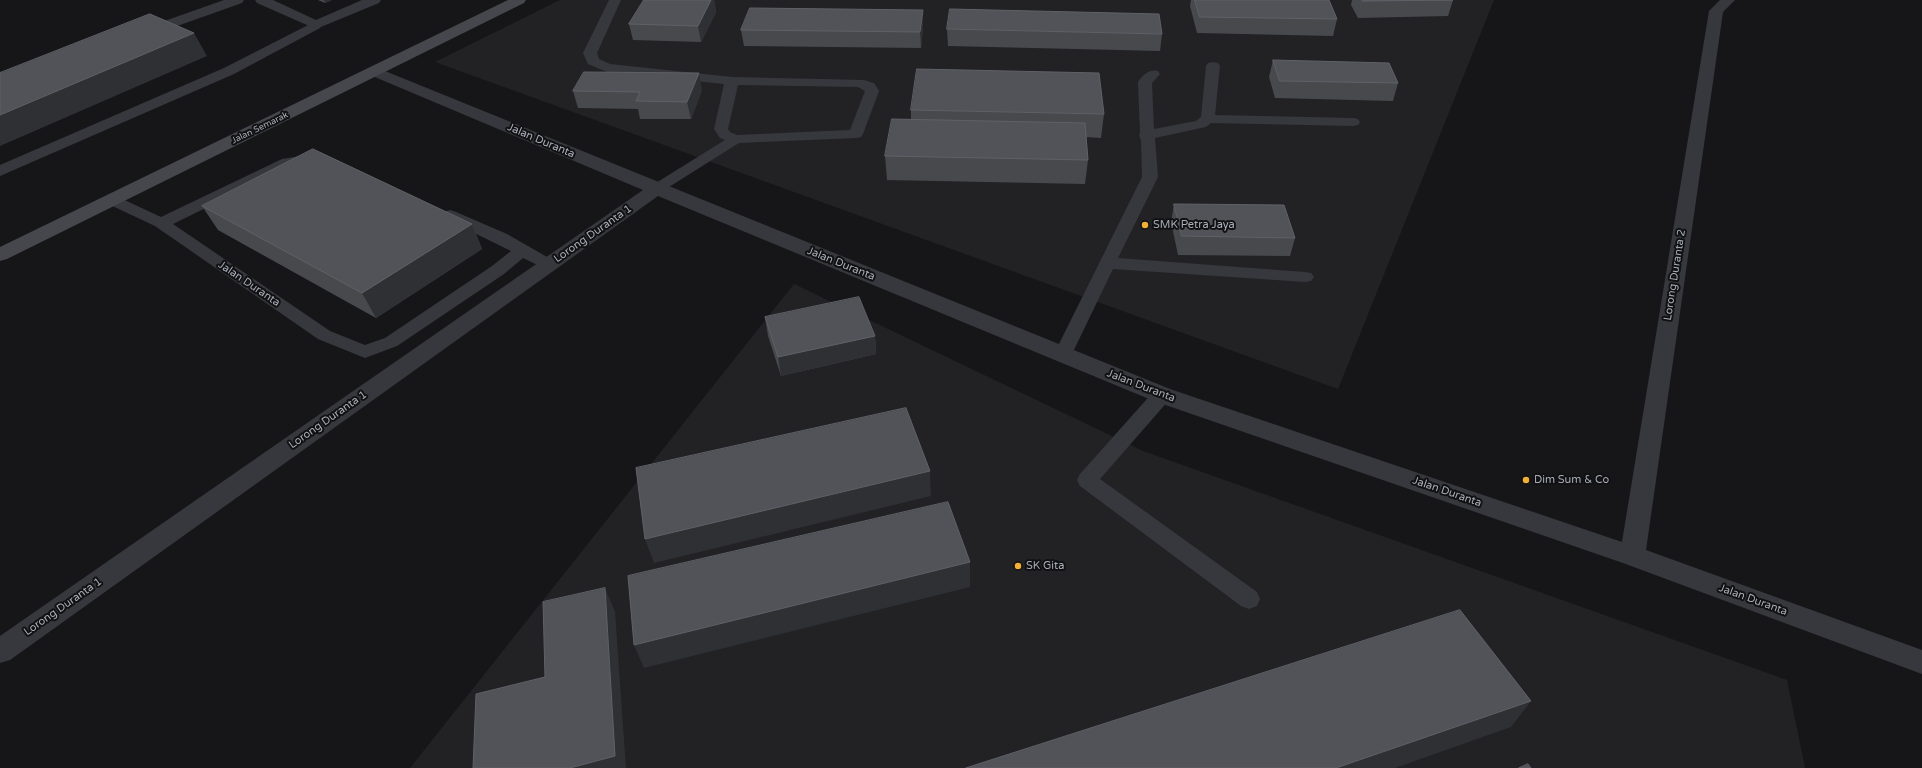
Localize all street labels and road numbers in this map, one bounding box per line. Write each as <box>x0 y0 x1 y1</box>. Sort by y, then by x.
street label: Jalan Semarak <box>230 110 290 146</box>
street label: Jalan Duranta <box>505 121 577 161</box>
street label: Lorong Duranta 1 <box>551 202 635 266</box>
street label: Lorong Duranta 2 <box>1661 228 1689 322</box>
street label: Jalan Duranta <box>805 244 877 284</box>
street label: Jalan Duranta <box>215 258 283 310</box>
street label: Jalan Duranta <box>1105 367 1177 405</box>
street label: Lorong Duranta 1 <box>286 388 370 452</box>
street label: Jalan Duranta <box>1411 474 1483 510</box>
street label: Lorong Duranta 1 <box>21 575 105 639</box>
street label: Jalan Duranta <box>1717 581 1789 619</box>

